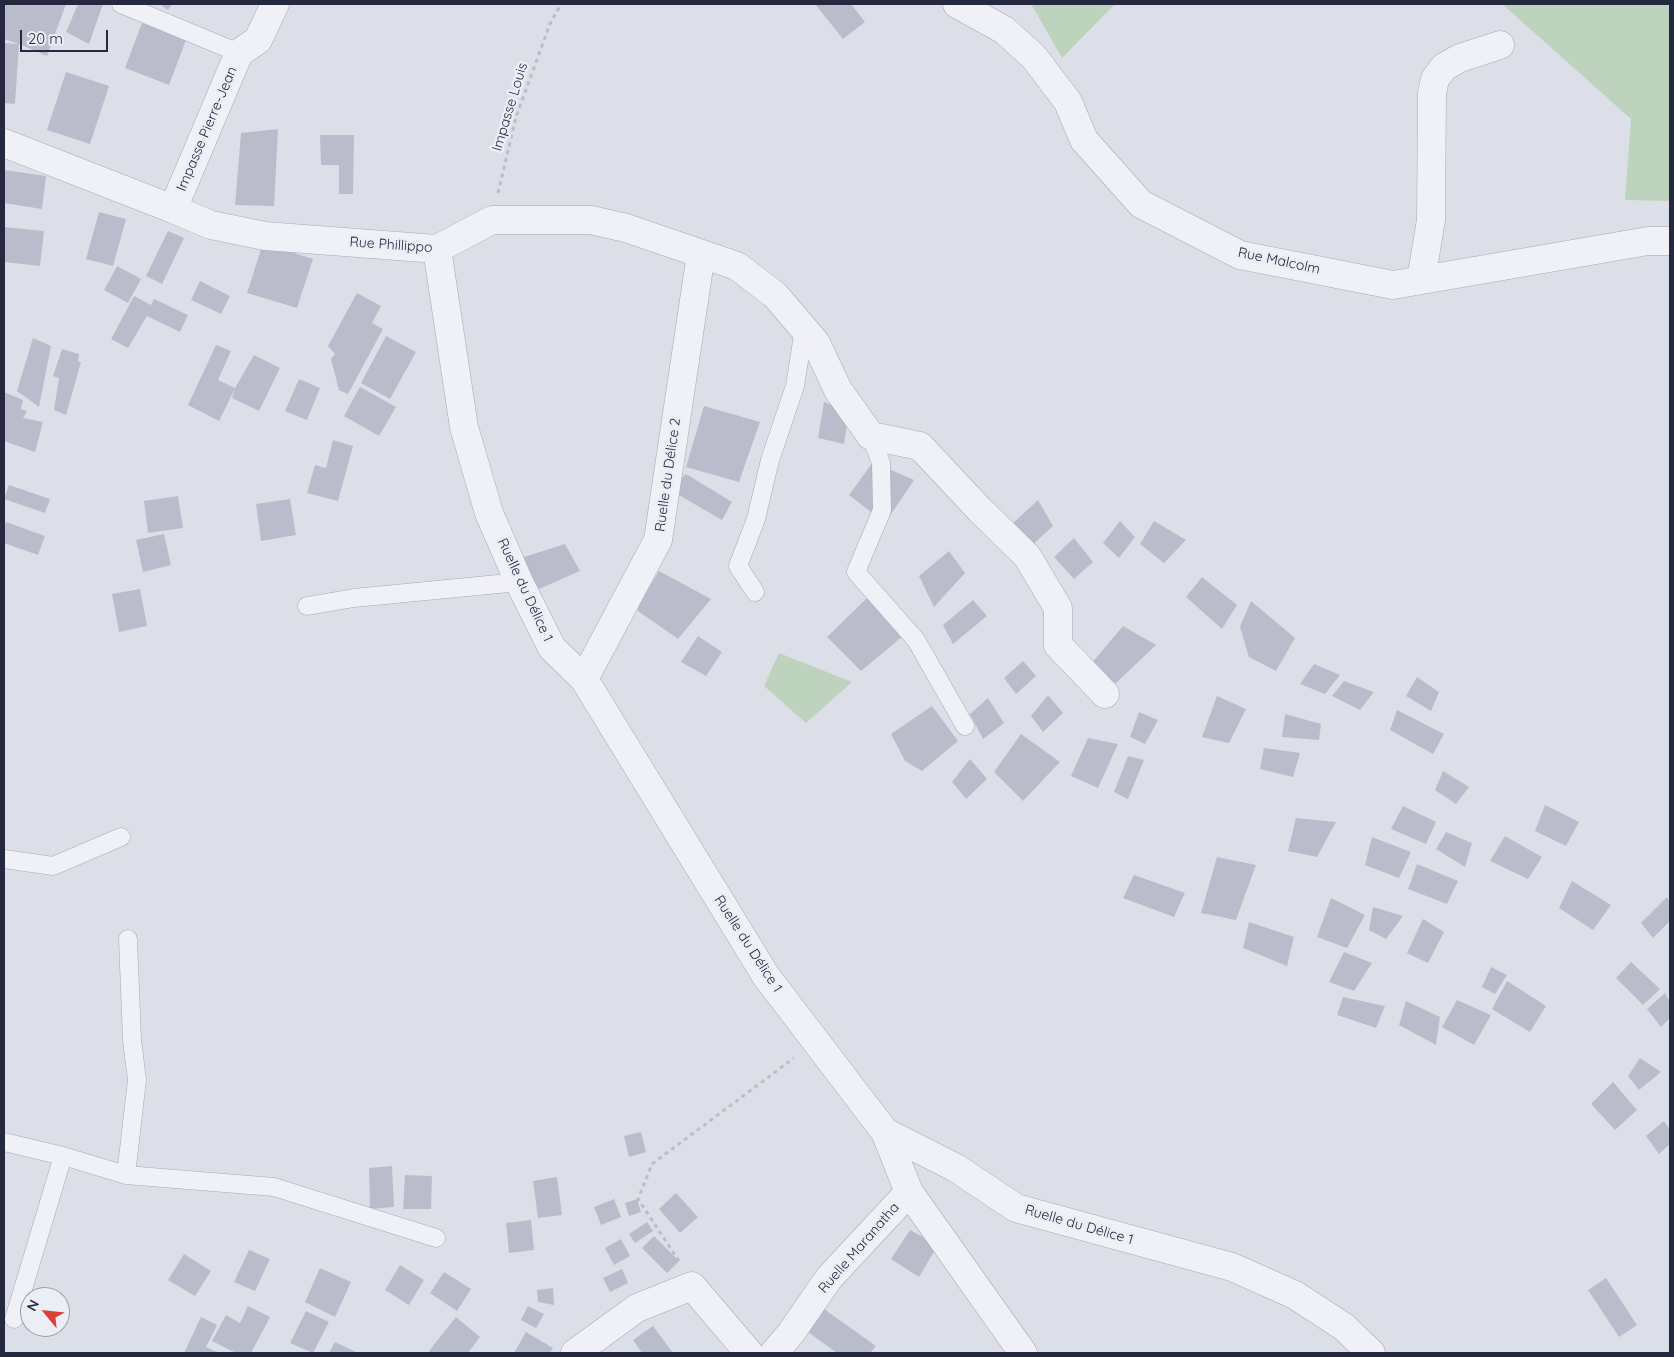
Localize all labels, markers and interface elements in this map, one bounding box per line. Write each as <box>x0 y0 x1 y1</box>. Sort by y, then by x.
scale bar <box>22 20 110 52</box>
text: 20 m <box>28 29 63 48</box>
street label: Impasse Louis <box>489 61 531 153</box>
street label: Impasse Pierre-Jean <box>173 64 241 194</box>
street label: Rue Phillippo <box>349 234 433 256</box>
street label: Rue Malcolm <box>1236 244 1322 278</box>
street label: Ruelle du Délice 2 <box>652 417 684 533</box>
street label: Ruelle du Délice 1 <box>494 536 556 644</box>
street label: Ruelle du Délice 1 <box>710 892 786 996</box>
street label: Ruelle Maranatha <box>815 1199 903 1297</box>
street label: Ruelle du Délice 1 <box>1023 1201 1135 1249</box>
north arrow <box>20 1287 70 1337</box>
text: N <box>22 1297 43 1314</box>

